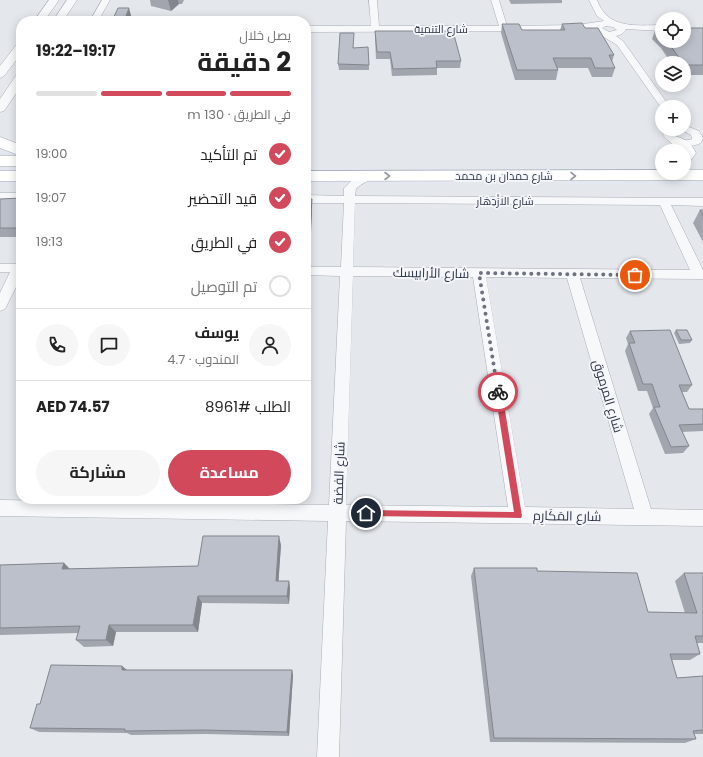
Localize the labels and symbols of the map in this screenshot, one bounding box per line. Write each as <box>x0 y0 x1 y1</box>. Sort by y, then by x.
street label: شارع التنمية <box>414 21 468 37</box>
street label: شارع حمدان بن محمد <box>455 168 553 184</box>
one-way arrow <box>570 171 576 180</box>
one-way arrow <box>384 172 390 180</box>
street label: شارع الازْدِهَار <box>475 193 534 209</box>
pin <box>618 258 652 292</box>
street label: شارع الأرابيسك <box>393 263 469 283</box>
street label: شارع المرموق <box>588 357 628 435</box>
courier <box>478 372 518 412</box>
street label: شارع الفضة <box>328 441 350 505</box>
pin <box>349 496 383 530</box>
street label: شارع المَكَارِم <box>533 506 601 526</box>

